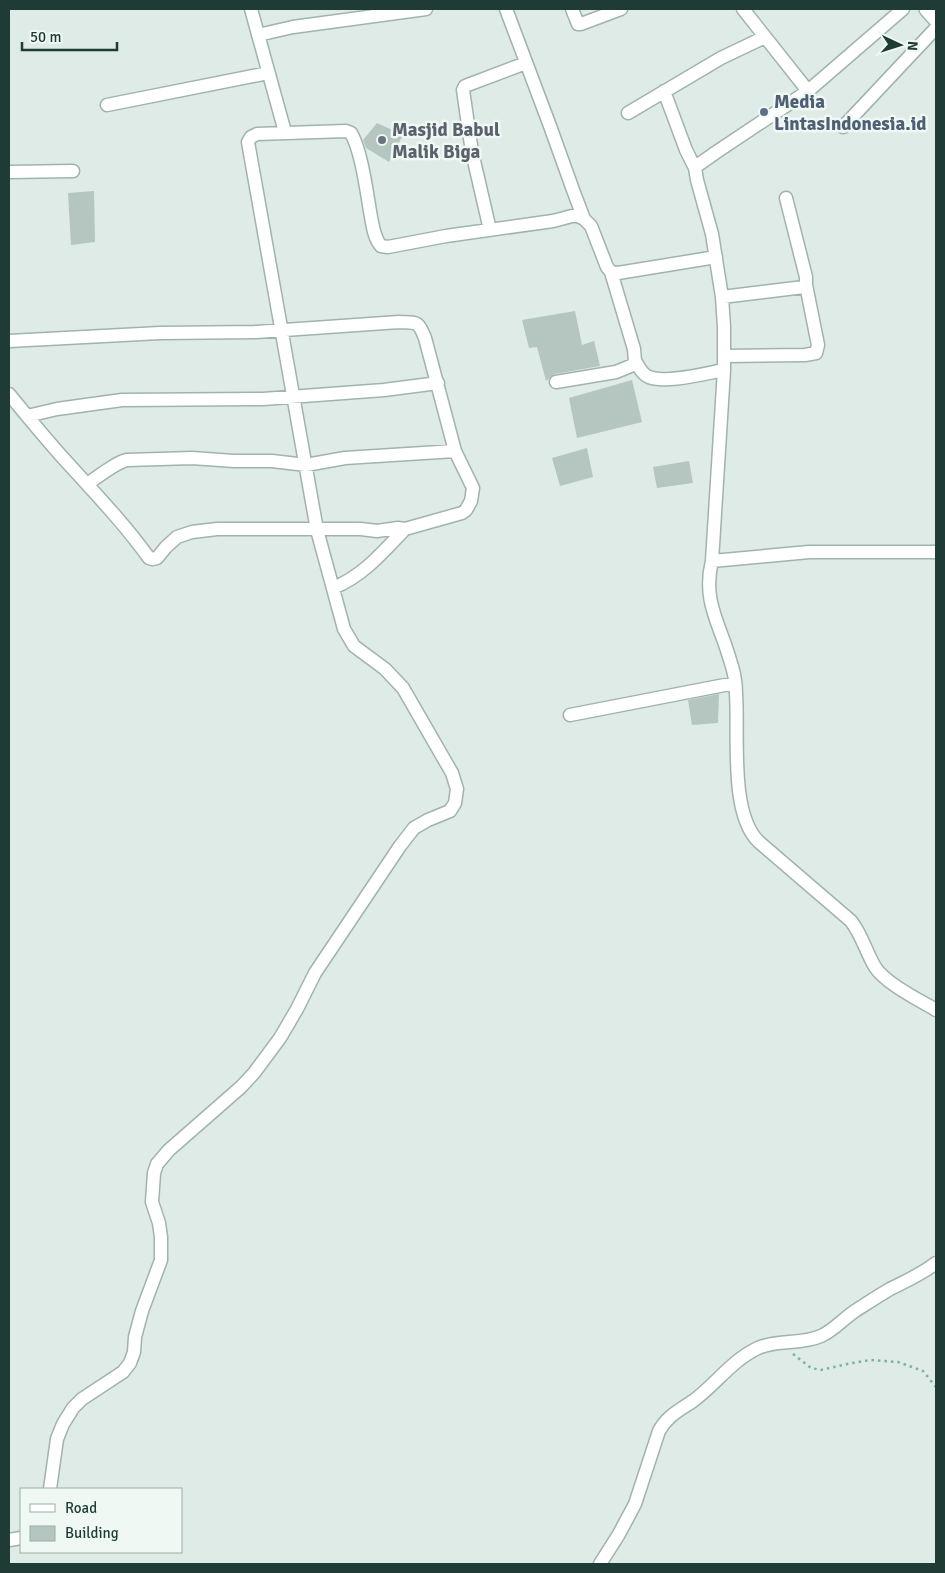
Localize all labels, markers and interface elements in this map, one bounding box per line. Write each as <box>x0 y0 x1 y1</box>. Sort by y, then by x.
scale bar <box>22 20 118 52</box>
north arrow <box>875 20 925 70</box>
text: 50 m <box>30 28 61 46</box>
text: N <box>904 40 921 51</box>
place label: Media LintasIndonesia.id <box>774 90 927 136</box>
marker: Media LintasIndonesia.id <box>758 106 770 118</box>
place label: Masjid Babul Malik Biga <box>392 118 500 164</box>
marker: Masjid Babul Malik Biga <box>376 134 388 146</box>
legend <box>20 1488 182 1553</box>
text: Road <box>65 1499 97 1517</box>
text: Building <box>65 1524 119 1542</box>

